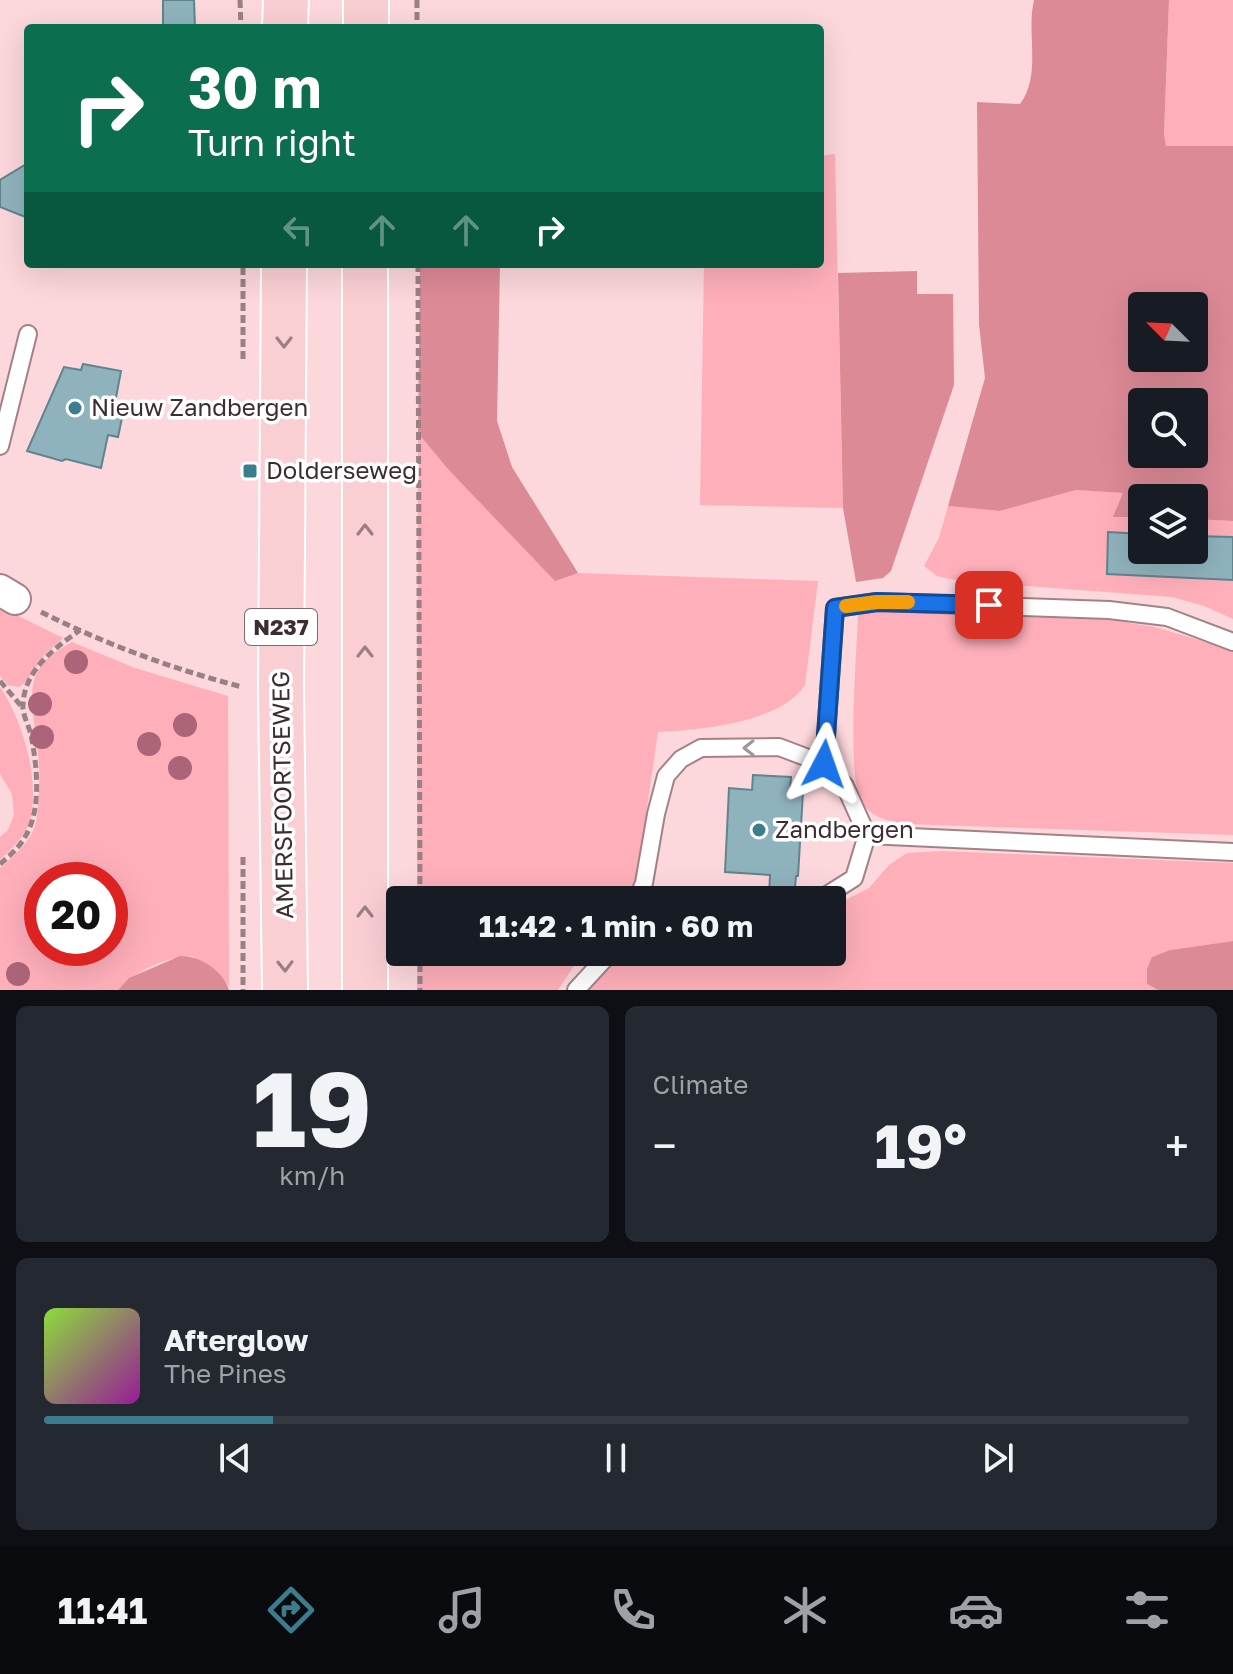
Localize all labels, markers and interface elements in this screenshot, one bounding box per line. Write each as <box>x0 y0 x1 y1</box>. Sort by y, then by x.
text: 30 m <box>188 53 322 120</box>
icon: right <box>56 56 160 160</box>
text: Turn right <box>188 121 356 164</box>
icon: left <box>276 208 320 252</box>
icon: ahead <box>360 208 404 252</box>
icon: ahead <box>444 208 488 252</box>
icon: right <box>528 208 572 252</box>
north arrow <box>1128 292 1208 372</box>
map controls <box>1128 292 1208 564</box>
one-way arrow <box>275 336 293 349</box>
button: search <box>1128 388 1208 468</box>
place label: Nieuw Zandbergen <box>91 392 308 421</box>
marker: Nieuw Zandbergen <box>66 399 84 417</box>
place label: Dolderseweg <box>266 455 417 484</box>
marker: Dolderseweg <box>241 462 259 480</box>
button: layers <box>1128 484 1208 564</box>
one-way arrow <box>356 523 374 536</box>
pin <box>955 571 1023 639</box>
icon: arrive <box>967 583 1011 627</box>
road number: N237 <box>245 609 317 645</box>
one-way arrow <box>356 645 374 658</box>
street label: AMERSFOORTSEWEG <box>265 671 298 919</box>
position arrow <box>782 722 866 806</box>
one-way arrow <box>742 739 755 756</box>
place label: Zandbergen <box>775 814 914 843</box>
marker: Zandbergen <box>750 821 768 839</box>
speed limit sign: 20 <box>24 862 128 966</box>
one-way arrow <box>356 905 374 918</box>
text: 11:42 · 1 min · 60 m <box>479 908 753 944</box>
one-way arrow <box>276 960 294 973</box>
text: 19 <box>252 1045 372 1170</box>
text: Climate <box>653 1069 748 1100</box>
text: 19° <box>875 1109 967 1181</box>
text: − <box>653 1119 677 1172</box>
text: + <box>1165 1119 1189 1172</box>
text: km/h <box>279 1160 345 1191</box>
text: Afterglow <box>164 1322 308 1358</box>
text: The Pines <box>164 1358 287 1389</box>
icon: previous <box>213 1436 257 1480</box>
icon: pause <box>594 1436 638 1480</box>
icon: next <box>976 1436 1020 1480</box>
icon: directions <box>263 1582 319 1638</box>
icon: music <box>434 1582 490 1638</box>
icon: phone <box>605 1582 661 1638</box>
icon: climate <box>777 1582 833 1638</box>
icon: car <box>948 1582 1004 1638</box>
icon: filters <box>1119 1582 1175 1638</box>
text: 11:41 <box>58 1589 147 1632</box>

